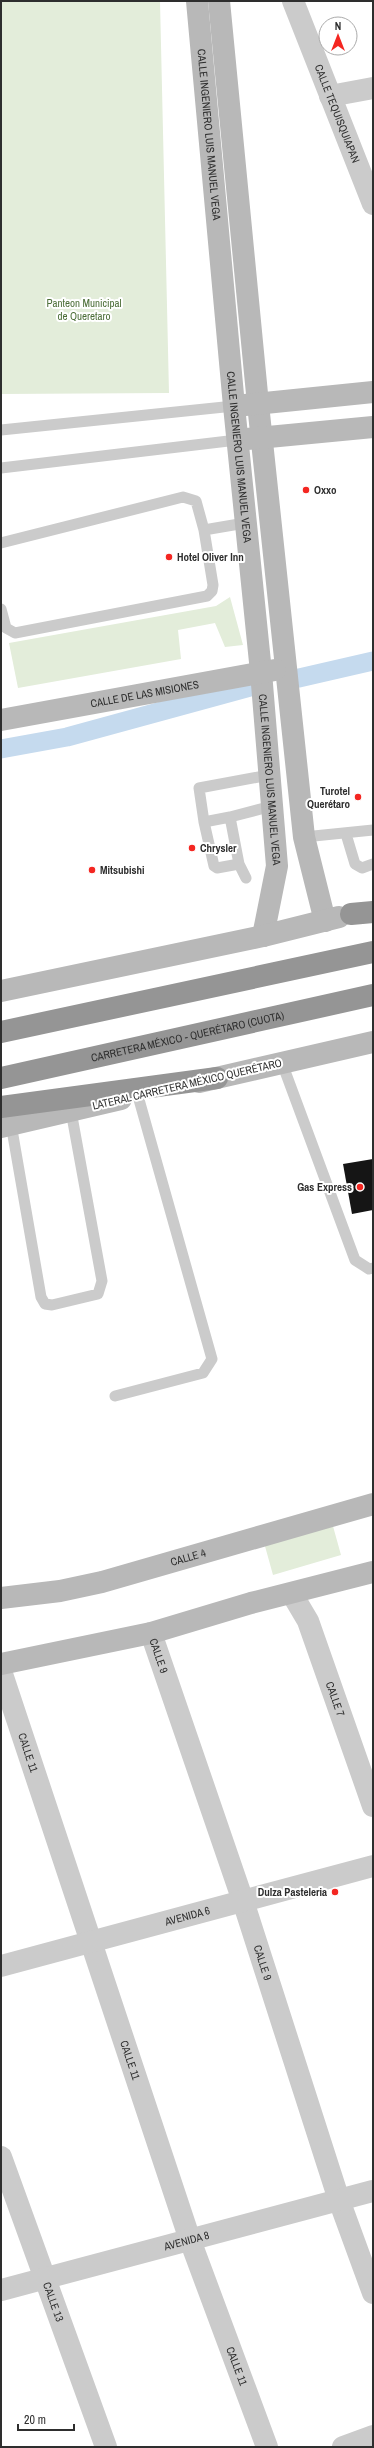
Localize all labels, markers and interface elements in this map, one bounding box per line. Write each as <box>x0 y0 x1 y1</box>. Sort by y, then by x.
north arrow <box>318 16 358 56</box>
text: N <box>335 19 341 33</box>
street label: CALLE INGENIERO LUIS MANUEL VEGA <box>194 48 224 222</box>
street label: CALLE TEQUISQUIAPAN <box>312 62 363 165</box>
park label: Panteon Municipal de Queretaro <box>46 296 122 323</box>
street label: CALLE INGENIERO LUIS MANUEL VEGA <box>224 371 255 544</box>
place label: Oxxo <box>314 483 337 497</box>
marker: Oxxo <box>301 485 311 495</box>
place label: Hotel Oliver Inn <box>177 550 244 564</box>
marker: Hotel Oliver Inn <box>164 552 174 562</box>
street label: CALLE DE LAS MISIONES <box>89 677 200 711</box>
street label: CALLE INGENIERO LUIS MANUEL VEGA <box>256 693 284 867</box>
place label: Turotel Querétaro <box>307 784 350 811</box>
marker: Turotel Querétaro <box>353 792 363 802</box>
place label: Chrysler <box>200 841 237 855</box>
marker: Chrysler <box>187 843 197 853</box>
place label: Mitsubishi <box>100 863 145 877</box>
marker: Mitsubishi <box>87 865 97 875</box>
street label: CARRETERA MÉXICO - QUERÉTARO (CUOTA) <box>90 1008 285 1065</box>
street label: LATERAL CARRETERA MÉXICO QUERÉTARO <box>91 1055 283 1113</box>
place label: Gas Express <box>297 1180 352 1194</box>
marker: Gas Express <box>355 1182 365 1192</box>
street label: CALLE 4 <box>169 1545 207 1569</box>
street label: CALLE 9 <box>146 1636 171 1675</box>
street label: CALLE 7 <box>323 1680 348 1718</box>
street label: CALLE 11 <box>15 1731 41 1774</box>
place label: Dulza Pasteleria <box>258 1885 327 1899</box>
marker: Dulza Pasteleria <box>330 1887 340 1897</box>
street label: AVENIDA 6 <box>162 1903 211 1929</box>
street label: CALLE 9 <box>251 1943 275 1982</box>
street label: CALLE 11 <box>117 2039 143 2082</box>
street label: AVENIDA 8 <box>162 2228 211 2254</box>
street label: CALLE 13 <box>40 2280 67 2324</box>
street label: CALLE 11 <box>223 2345 250 2387</box>
scale bar <box>18 2406 74 2432</box>
text: 20 m <box>24 2412 46 2428</box>

